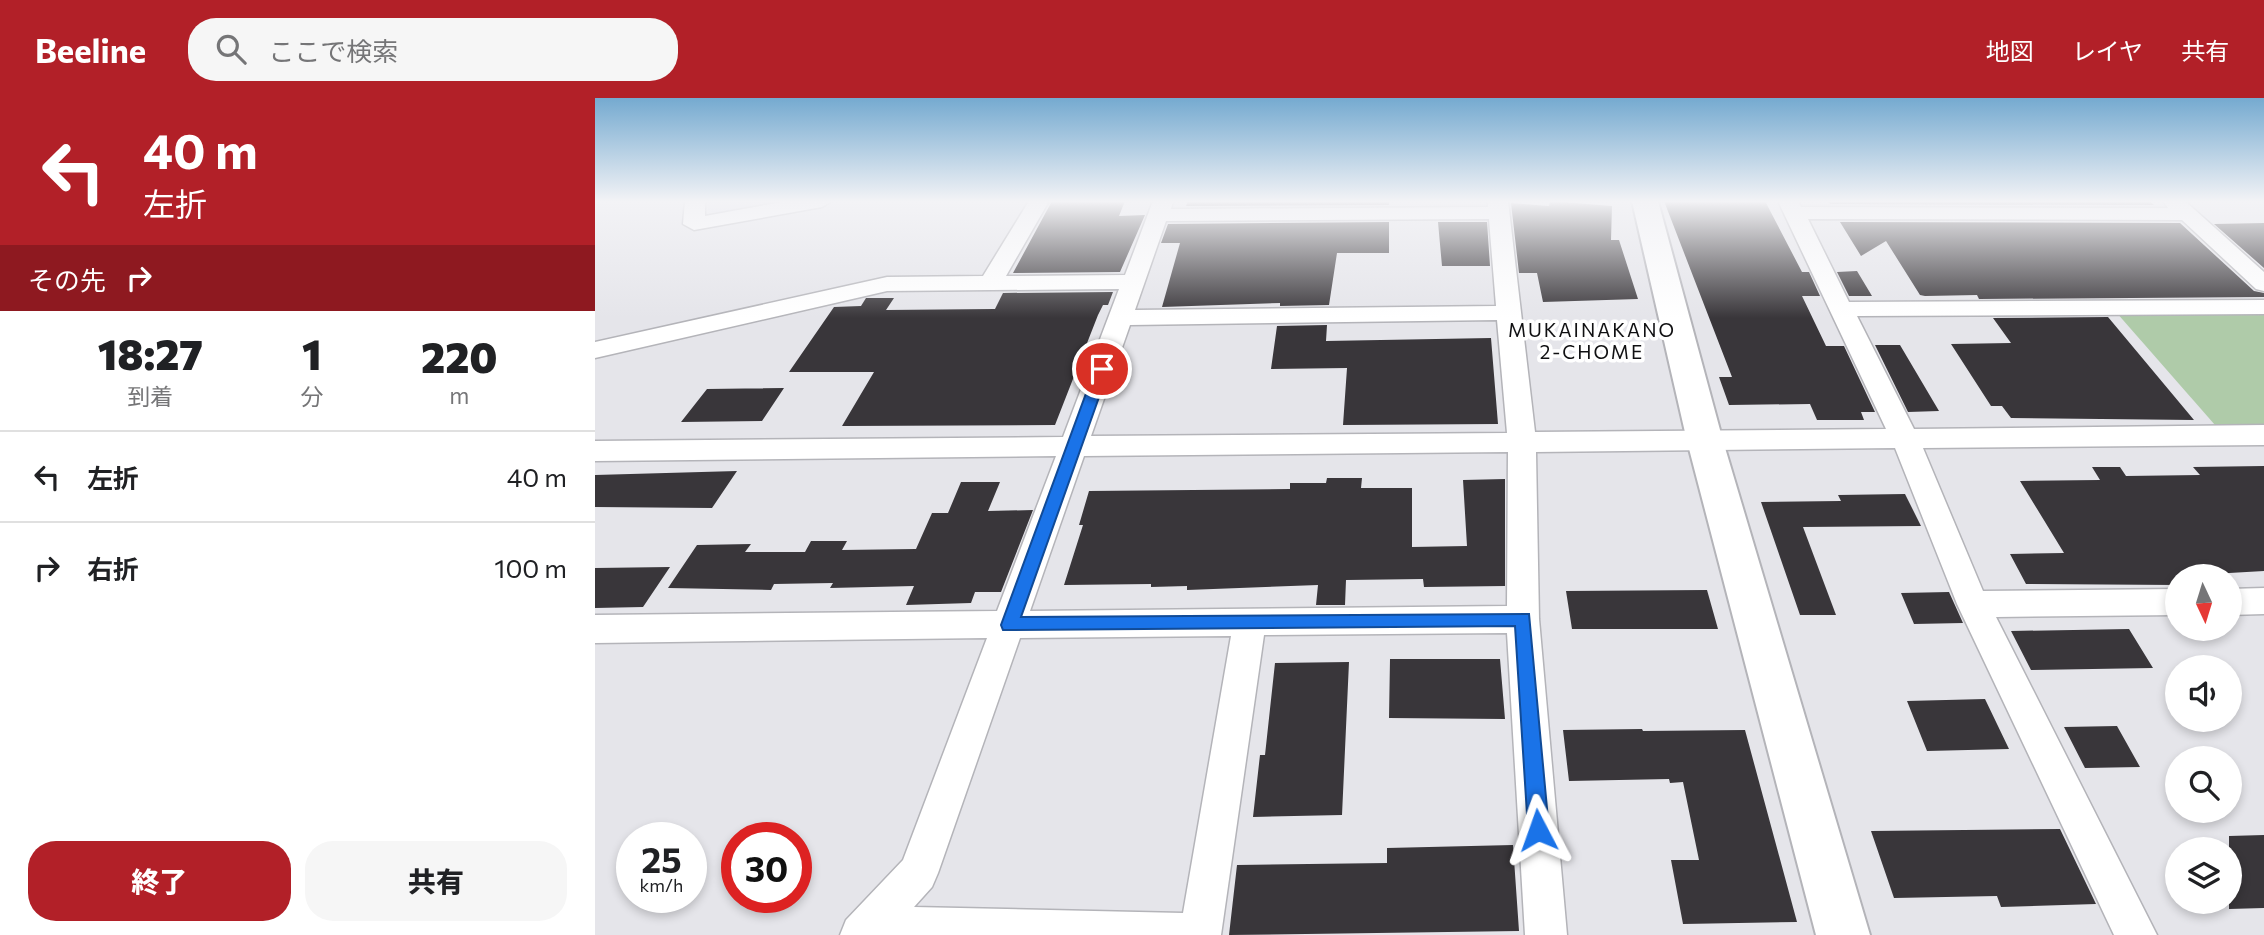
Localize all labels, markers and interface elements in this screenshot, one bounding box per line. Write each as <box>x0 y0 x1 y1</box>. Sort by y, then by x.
search box <box>188 18 678 81</box>
text: Beeline <box>35 29 146 70</box>
icon: search <box>212 30 250 68</box>
text: ここで検索 <box>268 35 398 66</box>
text: 地図 <box>1986 36 2034 65</box>
text: レイヤ <box>2072 36 2143 65</box>
text: 共有 <box>2181 36 2229 65</box>
text: 40 m <box>143 119 258 179</box>
icon: left <box>28 126 119 217</box>
text: 左折 <box>143 183 207 223</box>
icon: right <box>120 259 158 297</box>
text: その先 <box>28 264 106 295</box>
district label: MUKAINAKANO 2-CHOME <box>1508 318 1676 363</box>
text: 18:27 <box>98 327 203 379</box>
text: 1 <box>302 327 322 379</box>
text: 220 <box>421 330 497 382</box>
pin <box>1072 339 1132 399</box>
icon: arrive <box>1083 350 1121 388</box>
text: m <box>449 381 469 409</box>
text: 到着 <box>127 382 173 410</box>
text: 分 <box>300 382 323 410</box>
icon: left <box>28 458 66 496</box>
text: 40 m <box>507 461 567 492</box>
text: 左折 <box>87 462 139 493</box>
icon: right <box>28 549 66 587</box>
text: 100 m <box>494 552 567 583</box>
text: 右折 <box>87 553 139 584</box>
north arrow <box>2165 564 2242 640</box>
map controls <box>2165 564 2242 914</box>
button: sound <box>2165 655 2242 732</box>
button: search <box>2165 746 2242 823</box>
position arrow <box>1501 793 1575 867</box>
speed limit sign: 30 <box>721 822 812 913</box>
text: 25 <box>641 837 682 880</box>
button: layers <box>2165 837 2242 914</box>
button: 終了 <box>28 841 291 921</box>
button: 共有 <box>305 841 567 921</box>
text: km/h <box>640 874 683 896</box>

